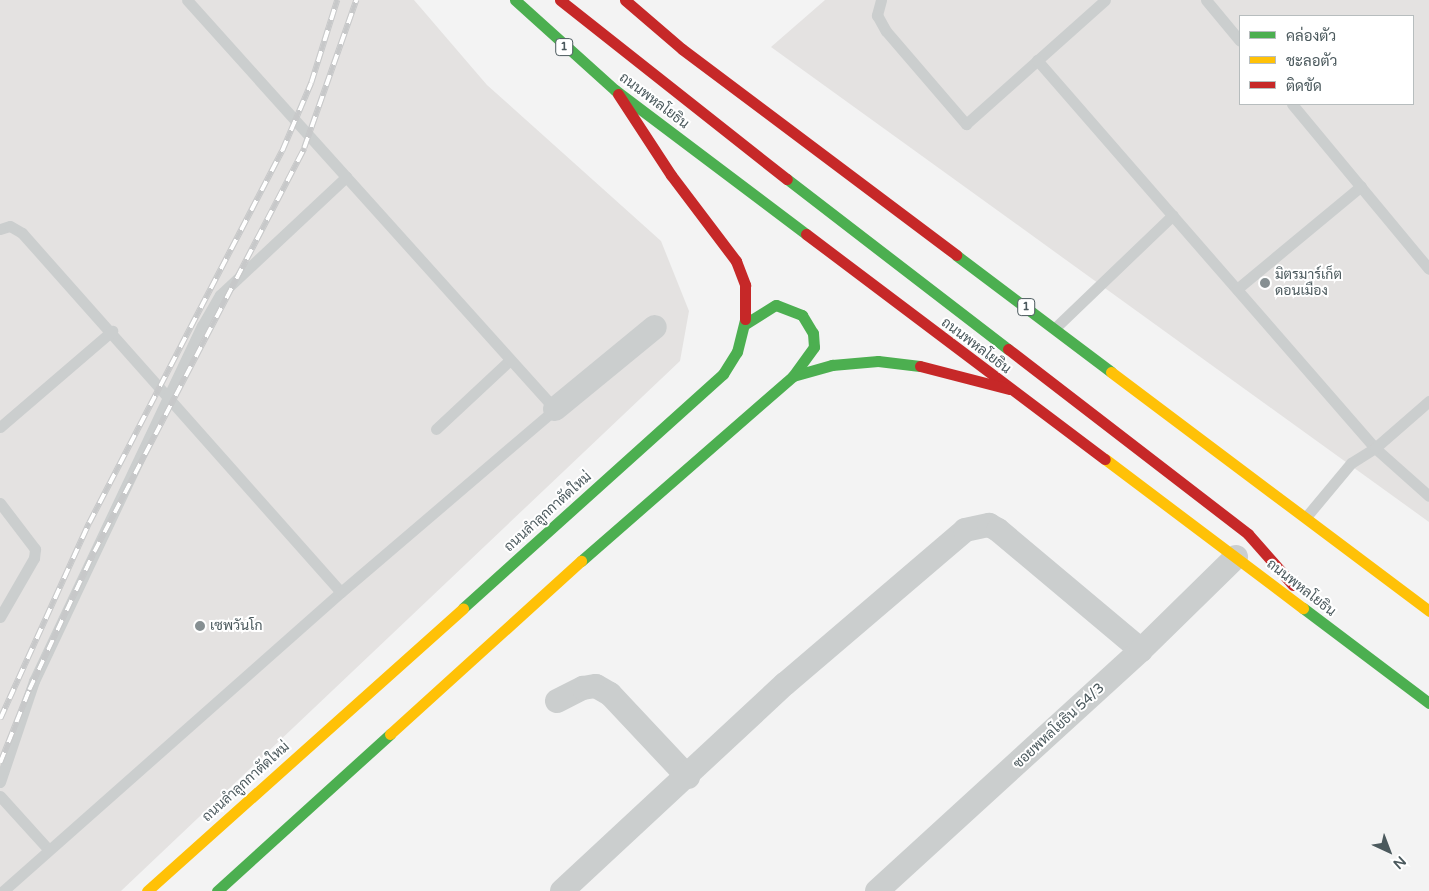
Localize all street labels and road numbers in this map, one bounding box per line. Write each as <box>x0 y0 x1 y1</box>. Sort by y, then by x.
road number: 1 <box>554 38 574 56</box>
street label: ถนนพหลโยธิน <box>616 69 692 133</box>
road number: 1 <box>1016 298 1036 316</box>
street label: ถนนพหลโยธิน <box>938 314 1014 378</box>
street label: ถนนลำลูกกาตัดใหม่ <box>501 468 595 556</box>
street label: ถนนพหลโยธิน <box>1263 556 1339 620</box>
street label: ซอยพหลโยธิน 54/3 <box>1010 680 1108 772</box>
street label: ถนนลำลูกกาตัดใหม่ <box>199 738 293 826</box>

